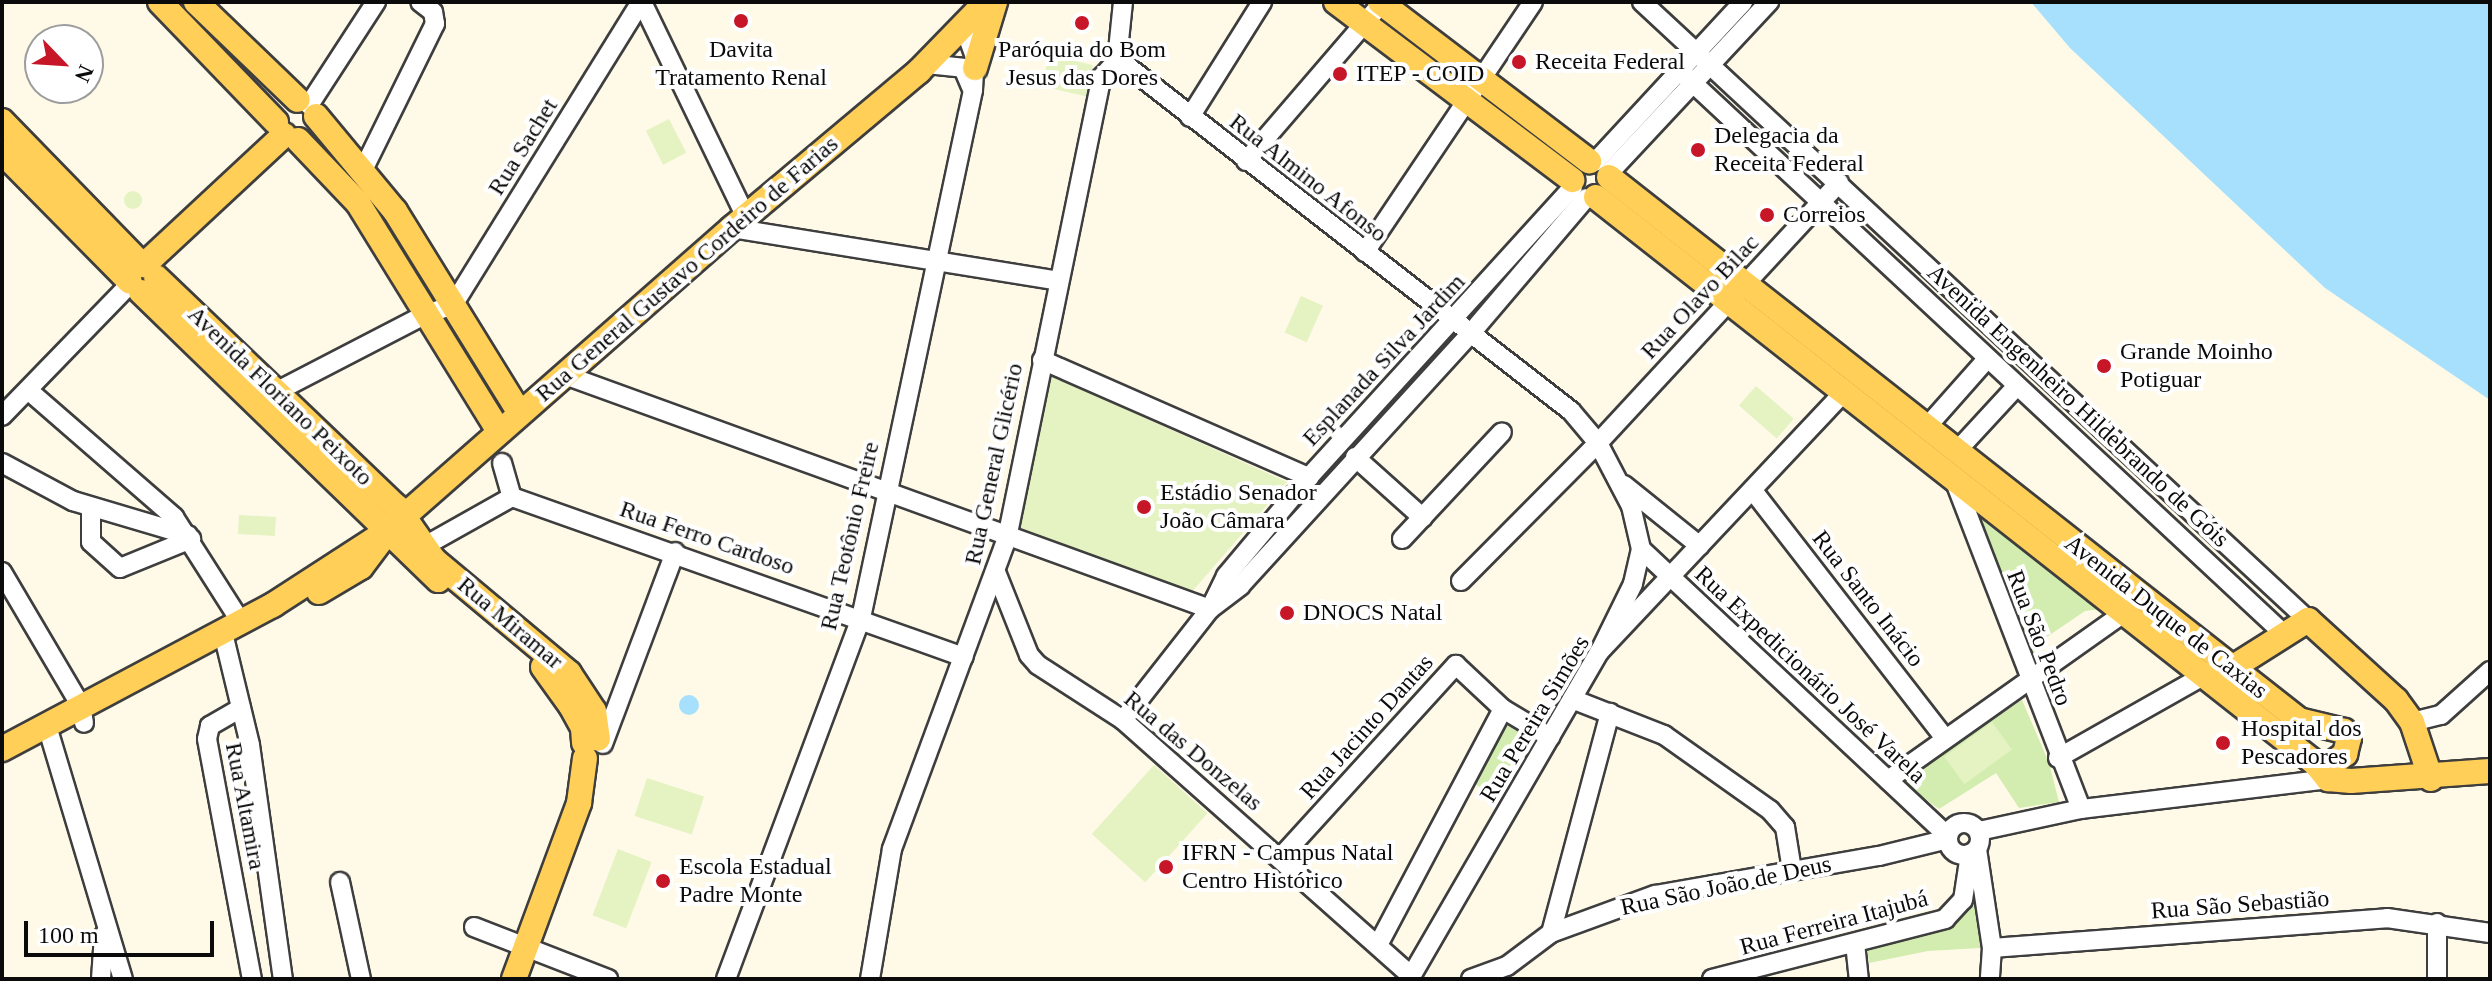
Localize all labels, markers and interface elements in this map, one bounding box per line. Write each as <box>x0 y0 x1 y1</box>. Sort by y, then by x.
marker: Davita Tratamento Renal <box>730 10 752 32</box>
marker: Paróquia do Bom Jesus das Dores <box>1073 14 1091 32</box>
north arrow <box>24 24 104 104</box>
place label: Davita Tratamento Renal <box>655 36 827 92</box>
place label: Paróquia do Bom Jesus das Dores <box>998 36 1166 92</box>
place label: Receita Federal <box>1535 48 1685 76</box>
marker: Receita Federal <box>1510 53 1528 71</box>
place label: ITEP - COID <box>1356 60 1485 88</box>
text: N <box>70 61 99 86</box>
marker: ITEP - COID <box>1331 65 1349 83</box>
street label: Rua Sachet <box>482 93 564 201</box>
street label: Rua Almino Afonso <box>1222 107 1394 249</box>
place label: Delegacia da Receita Federal <box>1714 122 1864 178</box>
street label: Rua General Gustavo Cordeiro de Farias <box>530 130 844 408</box>
marker: Delegacia da Receita Federal <box>1689 141 1707 159</box>
place label: Correios <box>1783 201 1866 229</box>
marker: Correios <box>1758 206 1776 224</box>
street label: Rua Olavo Bilac <box>1635 229 1765 365</box>
street label: Avenida Engenheiro Hildebrando de Góis <box>1921 258 2235 554</box>
street label: Esplanada Silva Jardim <box>1297 268 1471 452</box>
street label: Avenida Floriano Peixoto <box>181 300 379 492</box>
place label: Grande Moinho Potiguar <box>2120 338 2273 394</box>
marker: Grande Moinho Potiguar <box>2095 357 2113 375</box>
street label: Rua General Glicério <box>959 361 1029 567</box>
street label: Rua Teotônio Freire <box>814 439 886 633</box>
place label: Estádio Senador João Câmara <box>1160 479 1317 535</box>
street label: Rua Ferro Cardoso <box>616 495 798 581</box>
marker: Estádio Senador João Câmara <box>1135 498 1153 516</box>
street label: Rua Santo Inácio <box>1806 525 1930 673</box>
street label: Avenida Duque de Caxias <box>2059 529 2273 705</box>
street label: Rua Expedicionário José Varela <box>1688 560 1932 790</box>
street label: Rua São Pedro <box>2000 566 2078 710</box>
street label: Rua Miramar <box>451 571 569 675</box>
place label: DNOCS Natal <box>1303 599 1442 627</box>
marker: DNOCS Natal <box>1278 604 1296 622</box>
street label: Rua Pereira Simões <box>1474 630 1596 808</box>
street label: Rua Jacinto Dantas <box>1294 649 1440 805</box>
street label: Rua das Donzelas <box>1118 685 1268 817</box>
place label: Hospital dos Pescadores <box>2241 715 2362 771</box>
marker: Hospital dos Pescadores <box>2212 732 2234 754</box>
street label: Rua Altamira <box>218 739 272 873</box>
place label: IFRN - Campus Natal Centro Histórico <box>1182 839 1393 895</box>
street label: Rua São João de Deus <box>1618 850 1834 922</box>
place label: Escola Estadual Padre Monte <box>679 853 832 909</box>
marker: IFRN - Campus Natal Centro Histórico <box>1157 858 1175 876</box>
marker: Escola Estadual Padre Monte <box>654 872 672 890</box>
street label: Rua Ferreira Itajubá <box>1737 884 1931 962</box>
street label: Rua São Sebastião <box>2150 884 2330 926</box>
scale bar <box>28 905 218 955</box>
text: 100 m <box>38 922 99 948</box>

